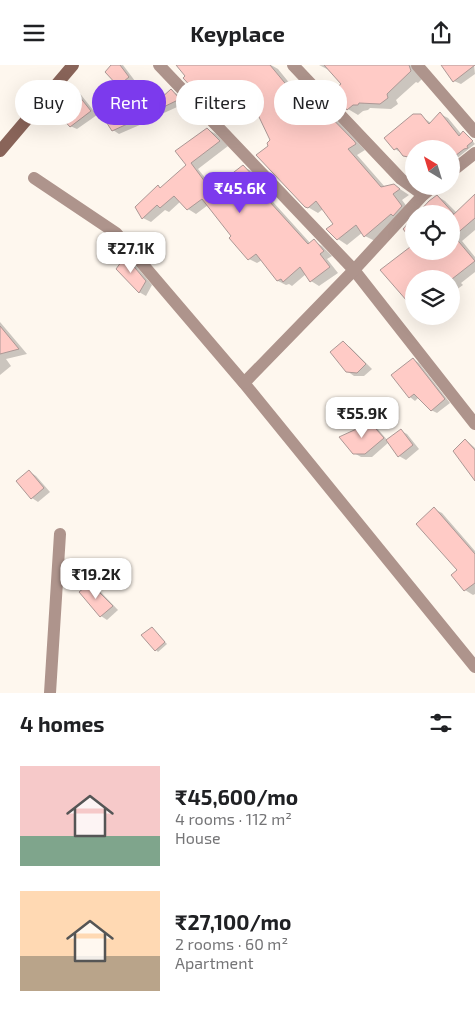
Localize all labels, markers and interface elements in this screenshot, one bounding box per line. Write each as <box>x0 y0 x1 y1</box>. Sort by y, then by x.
icon: menu <box>20 19 48 47</box>
icon: share <box>427 19 455 47</box>
text: Keyplace <box>190 20 285 46</box>
chip: Buy <box>15 80 82 125</box>
chip: Rent <box>92 80 166 125</box>
chip: Filters <box>176 80 264 125</box>
chip: New <box>274 80 347 125</box>
north arrow <box>405 140 460 195</box>
map controls <box>405 140 460 325</box>
pin: ₹45.6K <box>199 171 281 214</box>
text: ₹45.6K <box>214 178 266 197</box>
button: locate <box>405 205 460 260</box>
pin: ₹27.1K <box>90 231 172 274</box>
text: ₹27.1K <box>108 238 154 257</box>
button: layers <box>405 270 460 325</box>
pin: ₹55.9K <box>321 397 403 439</box>
text: ₹55.9K <box>337 403 387 422</box>
pin: ₹19.2K <box>55 557 137 600</box>
text: ₹19.2K <box>71 564 121 583</box>
icon: filters <box>427 709 455 737</box>
text: 4 homes <box>20 711 104 736</box>
text: ₹45,600/mo <box>175 784 298 809</box>
icon: home <box>60 786 120 846</box>
text: 4 rooms · 112 m² <box>175 809 292 828</box>
text: House <box>175 828 221 847</box>
text: ₹27,100/mo <box>175 909 291 934</box>
icon: home <box>60 911 120 971</box>
text: 2 rooms · 60 m² <box>175 934 288 953</box>
text: Apartment <box>175 953 254 972</box>

